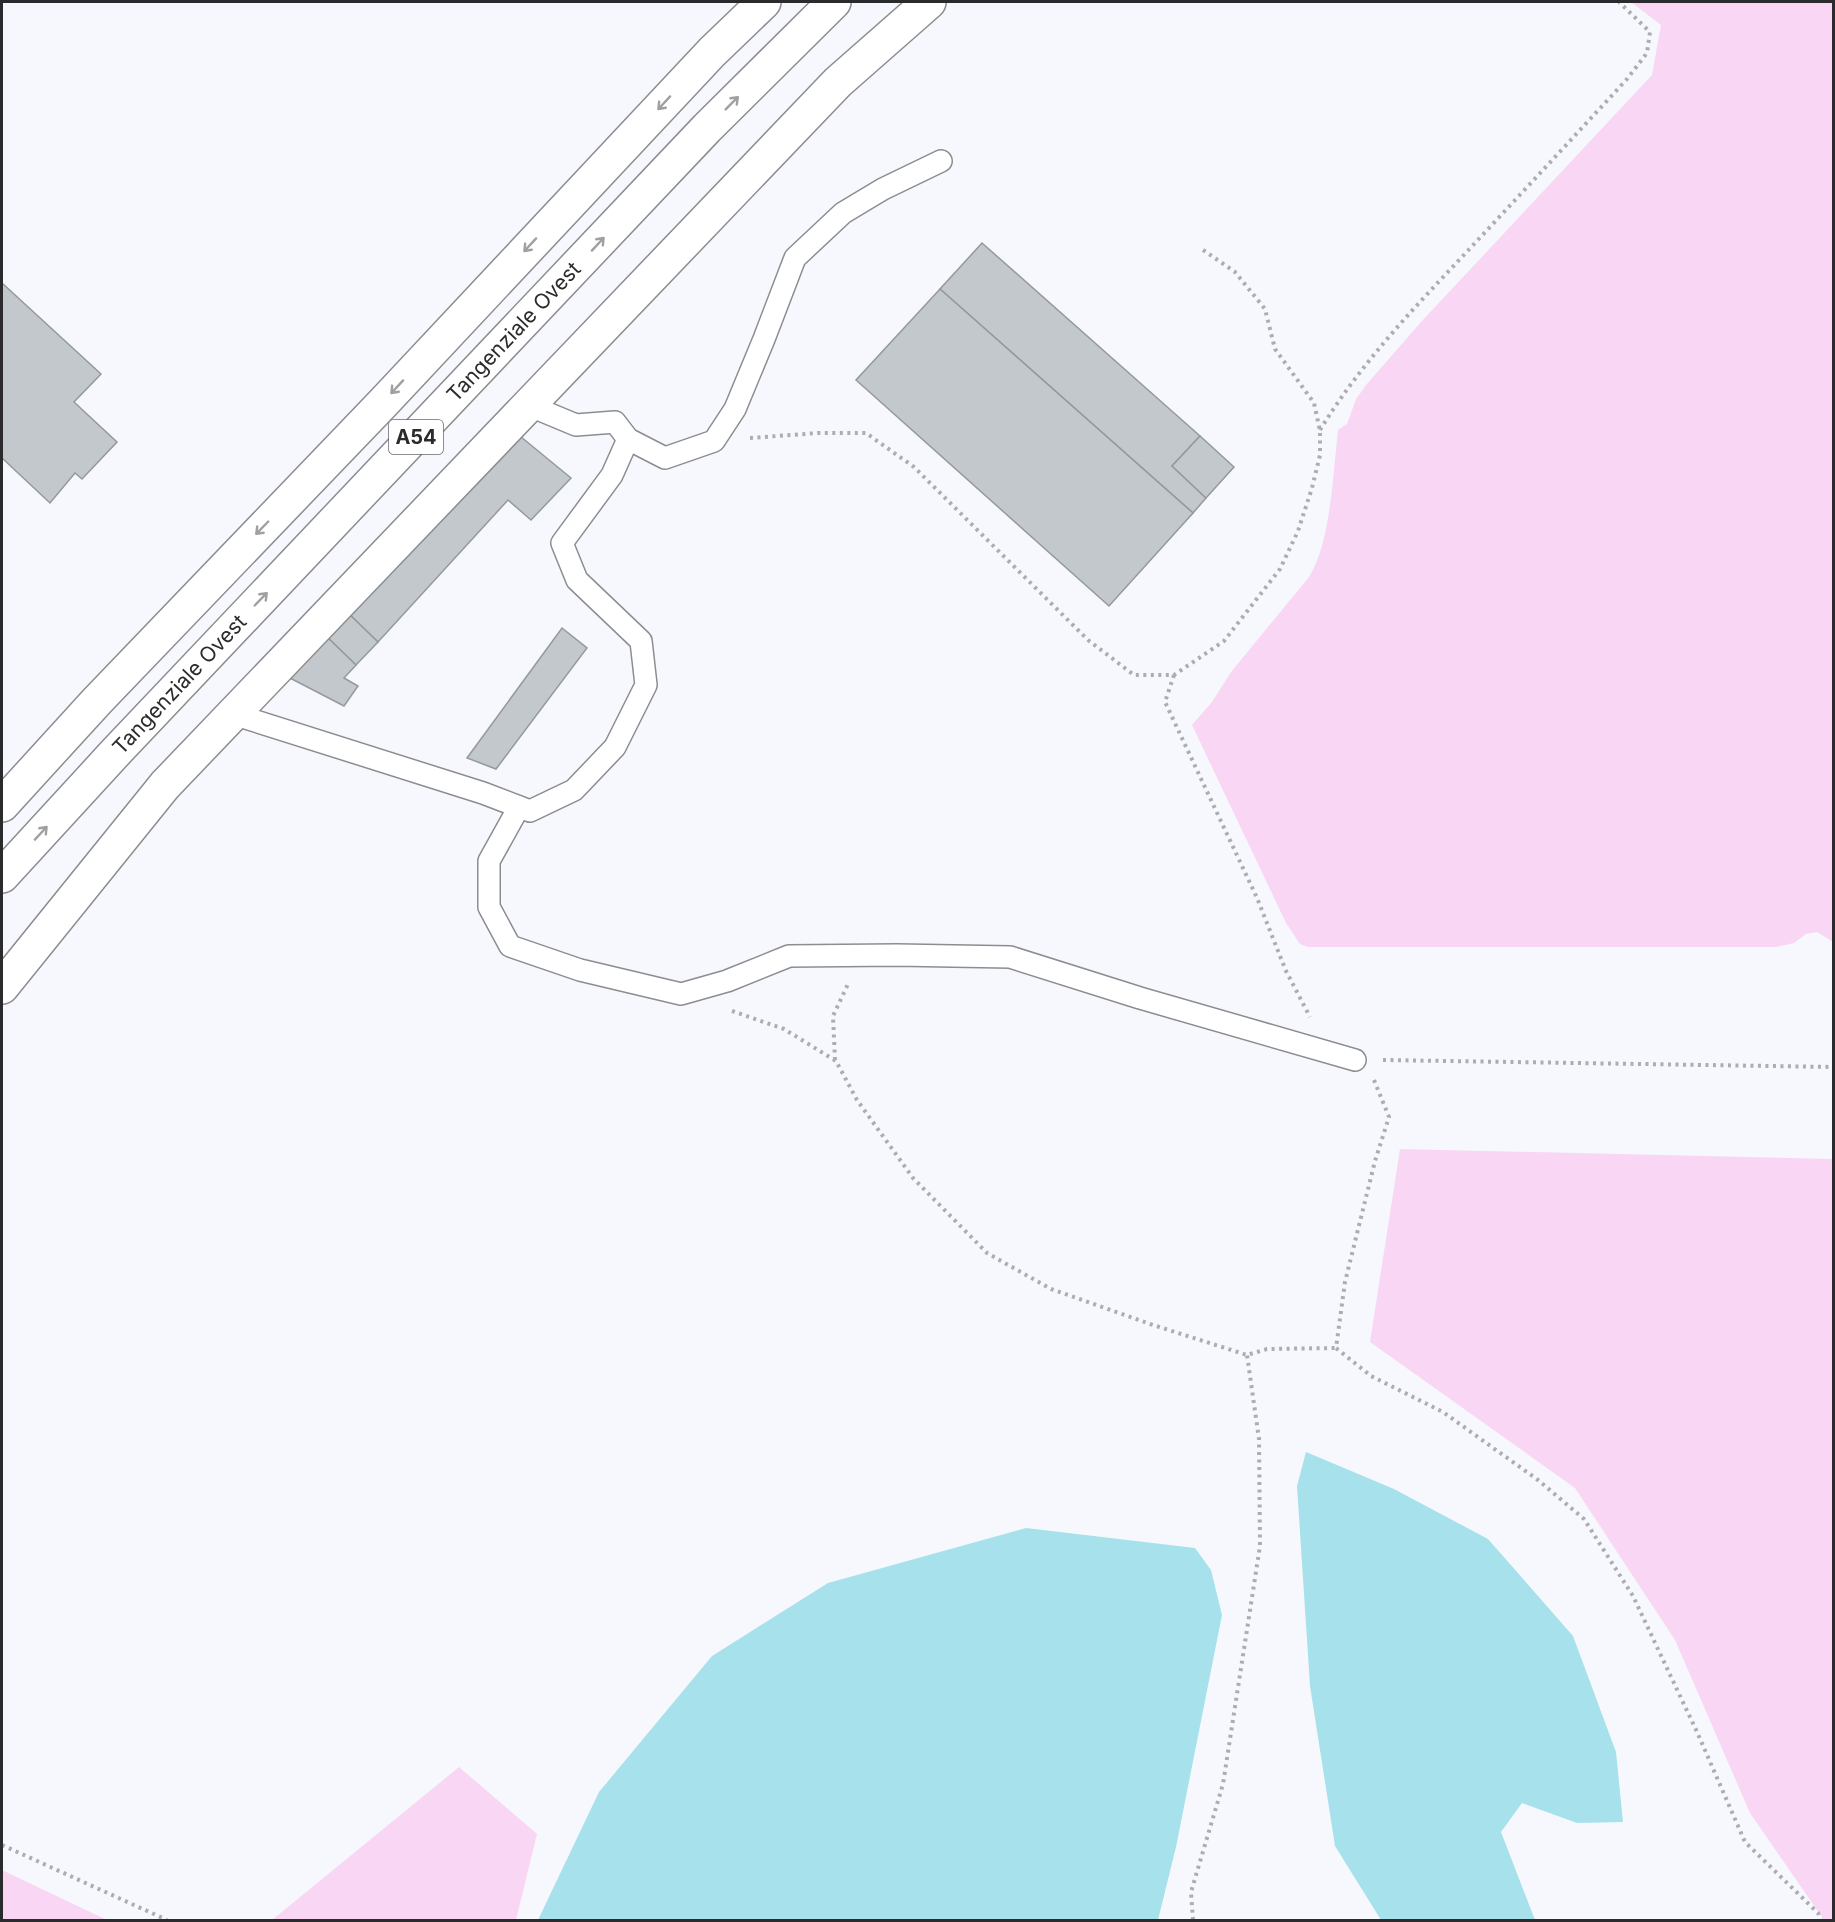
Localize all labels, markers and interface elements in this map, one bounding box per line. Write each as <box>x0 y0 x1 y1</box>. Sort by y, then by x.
one-way arrow <box>657 95 671 110</box>
one-way arrow <box>725 96 740 111</box>
one-way arrow <box>524 237 538 252</box>
one-way arrow <box>590 237 605 252</box>
street label: Tangenziale Ovest <box>441 256 586 407</box>
one-way arrow <box>390 380 404 395</box>
road number: A54 <box>389 420 443 454</box>
one-way arrow <box>255 521 270 536</box>
one-way arrow <box>254 592 268 607</box>
street label: Tangenziale Ovest <box>107 609 251 760</box>
one-way arrow <box>34 826 48 841</box>

